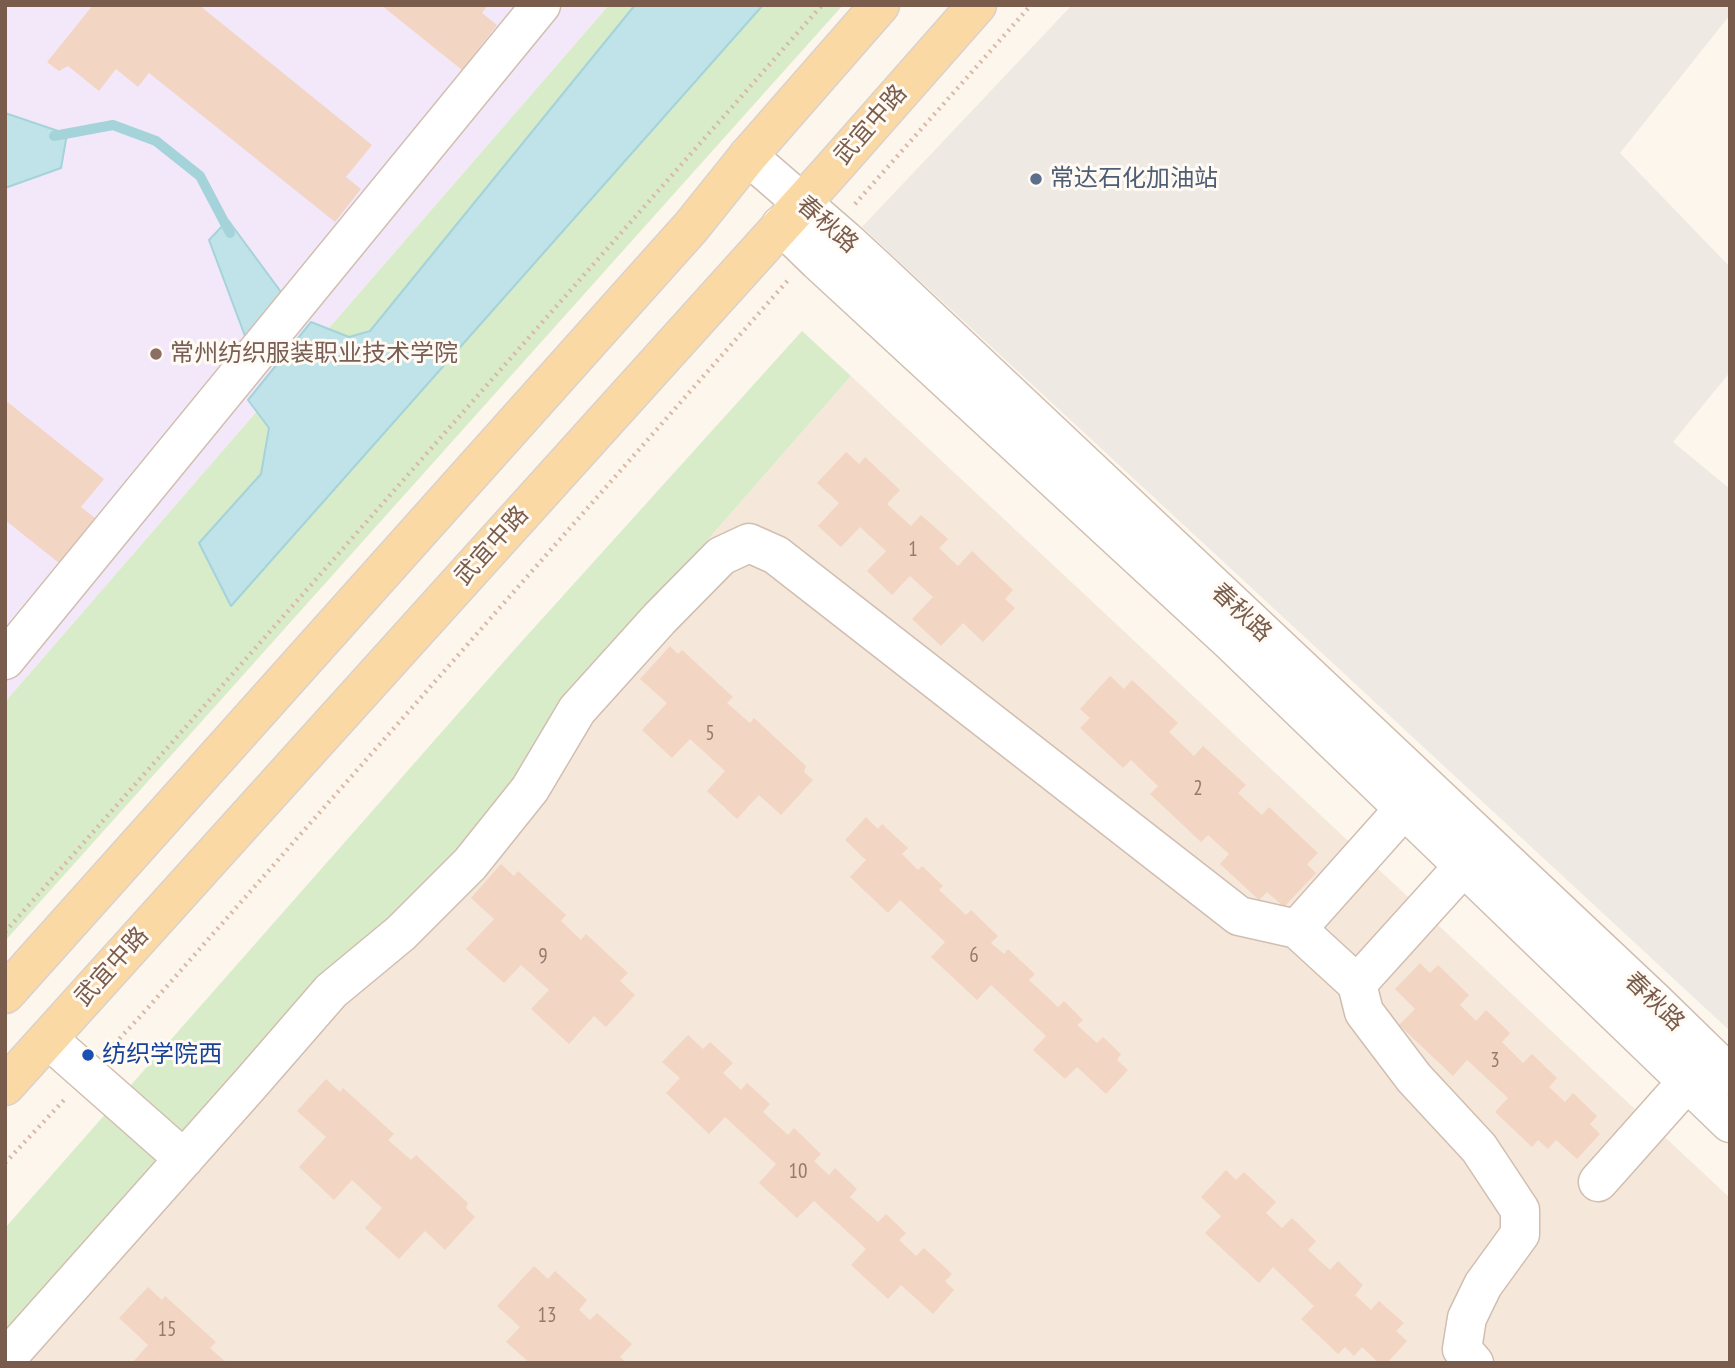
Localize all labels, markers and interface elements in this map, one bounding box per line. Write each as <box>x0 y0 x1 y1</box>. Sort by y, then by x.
street label: 武宜中路 <box>829 79 913 171</box>
place label: 常达石化加油站 <box>1050 165 1218 193</box>
marker: 常达石化加油站 <box>1028 171 1044 187</box>
street label: 春秋路 <box>790 191 864 259</box>
place label: 常州纺织服装职业技术学院 <box>170 340 458 368</box>
marker: 常州纺织服装职业技术学院 <box>148 346 164 362</box>
street label: 武宜中路 <box>449 501 535 591</box>
house number: 1 <box>908 537 918 563</box>
street label: 春秋路 <box>1205 578 1277 648</box>
house number: 5 <box>705 721 715 747</box>
house number: 2 <box>1193 776 1203 802</box>
street label: 武宜中路 <box>69 922 155 1012</box>
house number: 6 <box>969 943 979 969</box>
house number: 9 <box>538 944 548 970</box>
street label: 春秋路 <box>1618 967 1690 1037</box>
place label: 纺织学院西 <box>102 1041 222 1069</box>
marker: 纺织学院西 <box>80 1047 96 1063</box>
house number: 3 <box>1490 1048 1500 1074</box>
house number: 10 <box>789 1159 807 1185</box>
house number: 13 <box>538 1303 556 1329</box>
house number: 15 <box>158 1317 176 1343</box>

